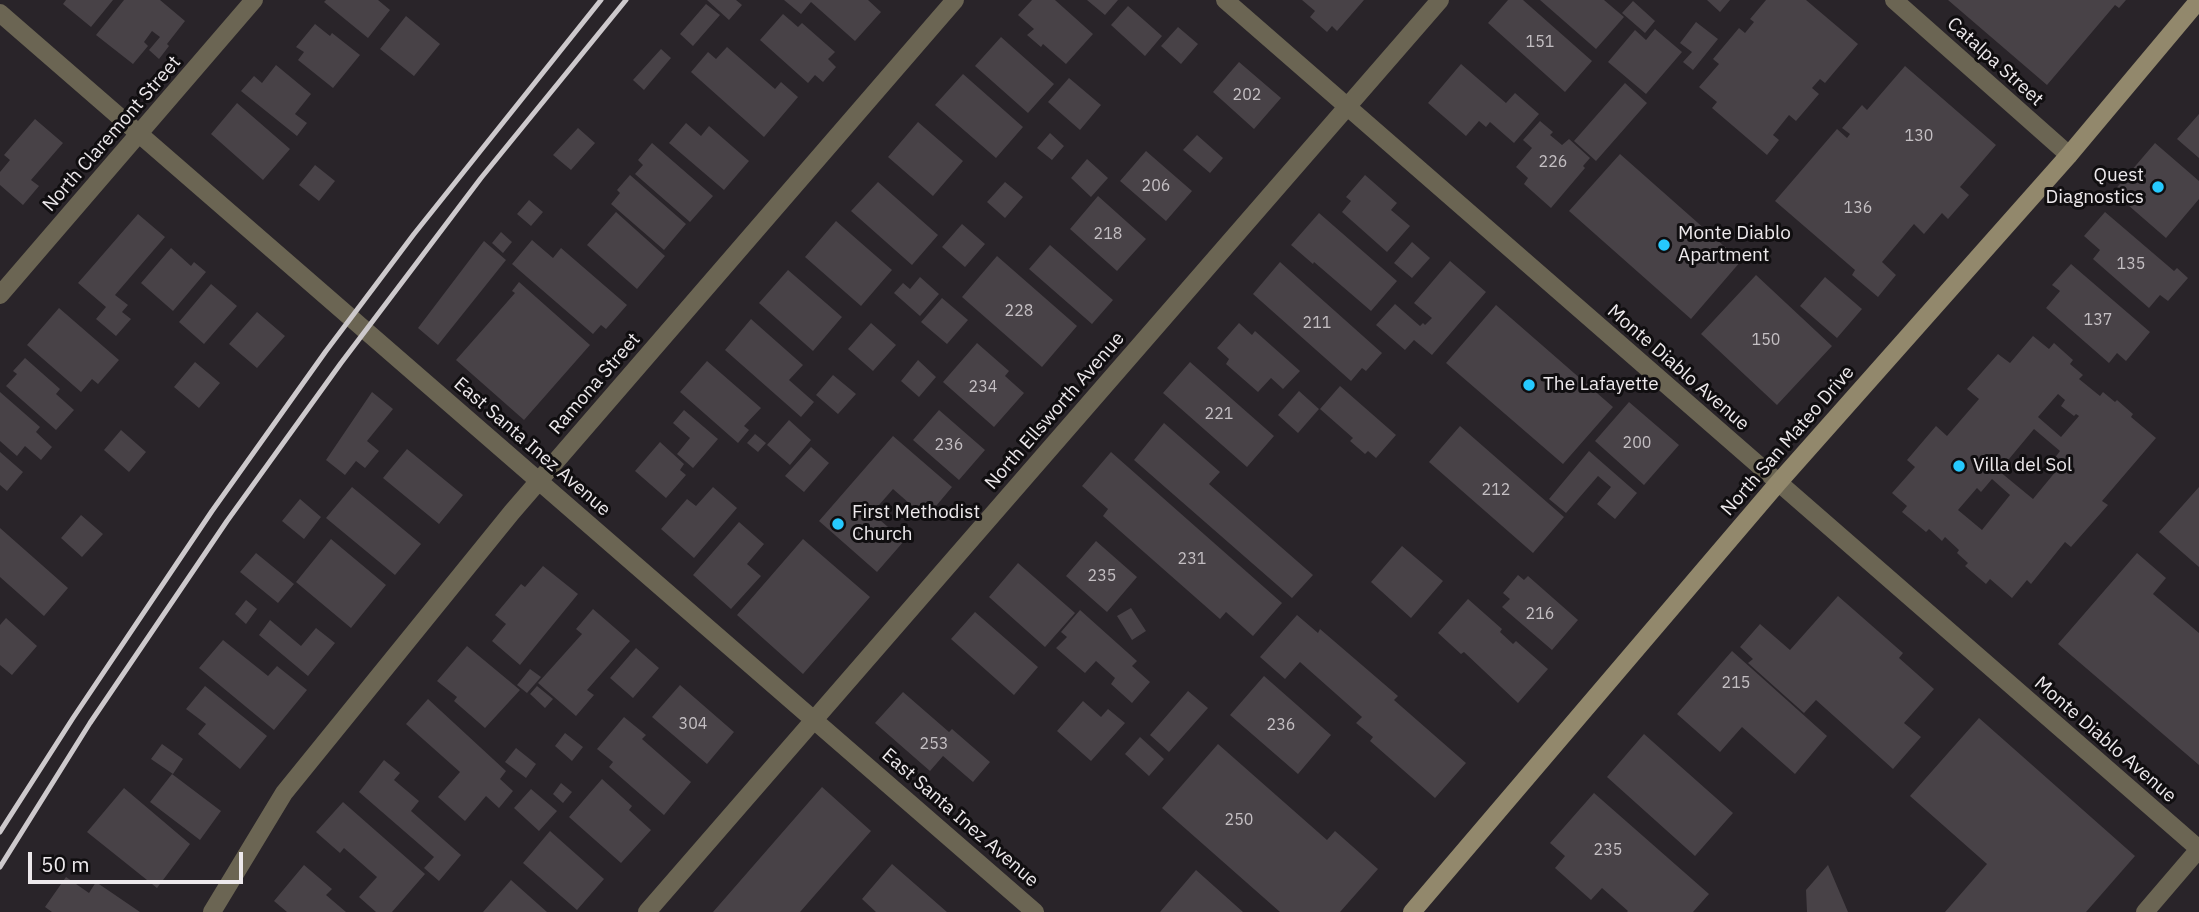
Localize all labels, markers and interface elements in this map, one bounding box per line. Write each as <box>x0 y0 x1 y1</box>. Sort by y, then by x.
street label: Catalpa Street <box>1942 13 2048 111</box>
house number: 151 <box>1526 32 1554 52</box>
street label: North Claremont Street <box>38 52 186 216</box>
house number: 202 <box>1233 85 1261 105</box>
house number: 130 <box>1905 126 1933 146</box>
house number: 226 <box>1539 152 1567 172</box>
place label: Quest Diagnostics <box>2046 165 2144 209</box>
house number: 206 <box>1142 176 1170 196</box>
marker: Quest Diagnostics <box>2150 179 2166 195</box>
house number: 136 <box>1844 198 1872 218</box>
place label: Monte Diablo Apartment <box>1678 223 1791 267</box>
house number: 218 <box>1094 224 1122 244</box>
marker: Monte Diablo Apartment <box>1656 237 1672 253</box>
house number: 135 <box>2117 254 2145 274</box>
street label: Monte Diablo Avenue <box>1602 300 1754 436</box>
house number: 228 <box>1005 301 1033 321</box>
house number: 137 <box>2084 310 2112 330</box>
house number: 211 <box>1303 313 1331 333</box>
street label: North Ellsworth Avenue <box>980 328 1130 494</box>
street label: Ramona Street <box>545 329 645 439</box>
house number: 150 <box>1752 330 1780 350</box>
street label: North San Mateo Drive <box>1717 361 1859 521</box>
street label: East Santa Inez Avenue <box>449 373 615 521</box>
place label: The Lafayette <box>1543 374 1659 396</box>
house number: 234 <box>969 377 997 397</box>
marker: The Lafayette <box>1521 377 1537 393</box>
house number: 221 <box>1205 404 1233 424</box>
house number: 200 <box>1623 433 1651 453</box>
house number: 236 <box>935 435 963 455</box>
place label: Villa del Sol <box>1973 455 2072 477</box>
marker: Villa del Sol <box>1951 458 1967 474</box>
house number: 212 <box>1482 480 1510 500</box>
place label: First Methodist Church <box>852 502 980 546</box>
marker: First Methodist Church <box>830 516 846 532</box>
house number: 231 <box>1178 549 1206 569</box>
house number: 235 <box>1088 566 1116 586</box>
house number: 216 <box>1526 604 1554 624</box>
street label: Monte Diablo Avenue <box>2029 672 2181 808</box>
house number: 215 <box>1722 673 1750 693</box>
house number: 304 <box>679 714 707 734</box>
house number: 236 <box>1267 715 1295 735</box>
house number: 253 <box>920 734 948 754</box>
street label: East Santa Inez Avenue <box>877 744 1043 892</box>
house number: 250 <box>1225 810 1253 830</box>
scale bar <box>32 838 247 882</box>
house number: 235 <box>1594 840 1622 860</box>
text: 50 m <box>41 850 90 878</box>

